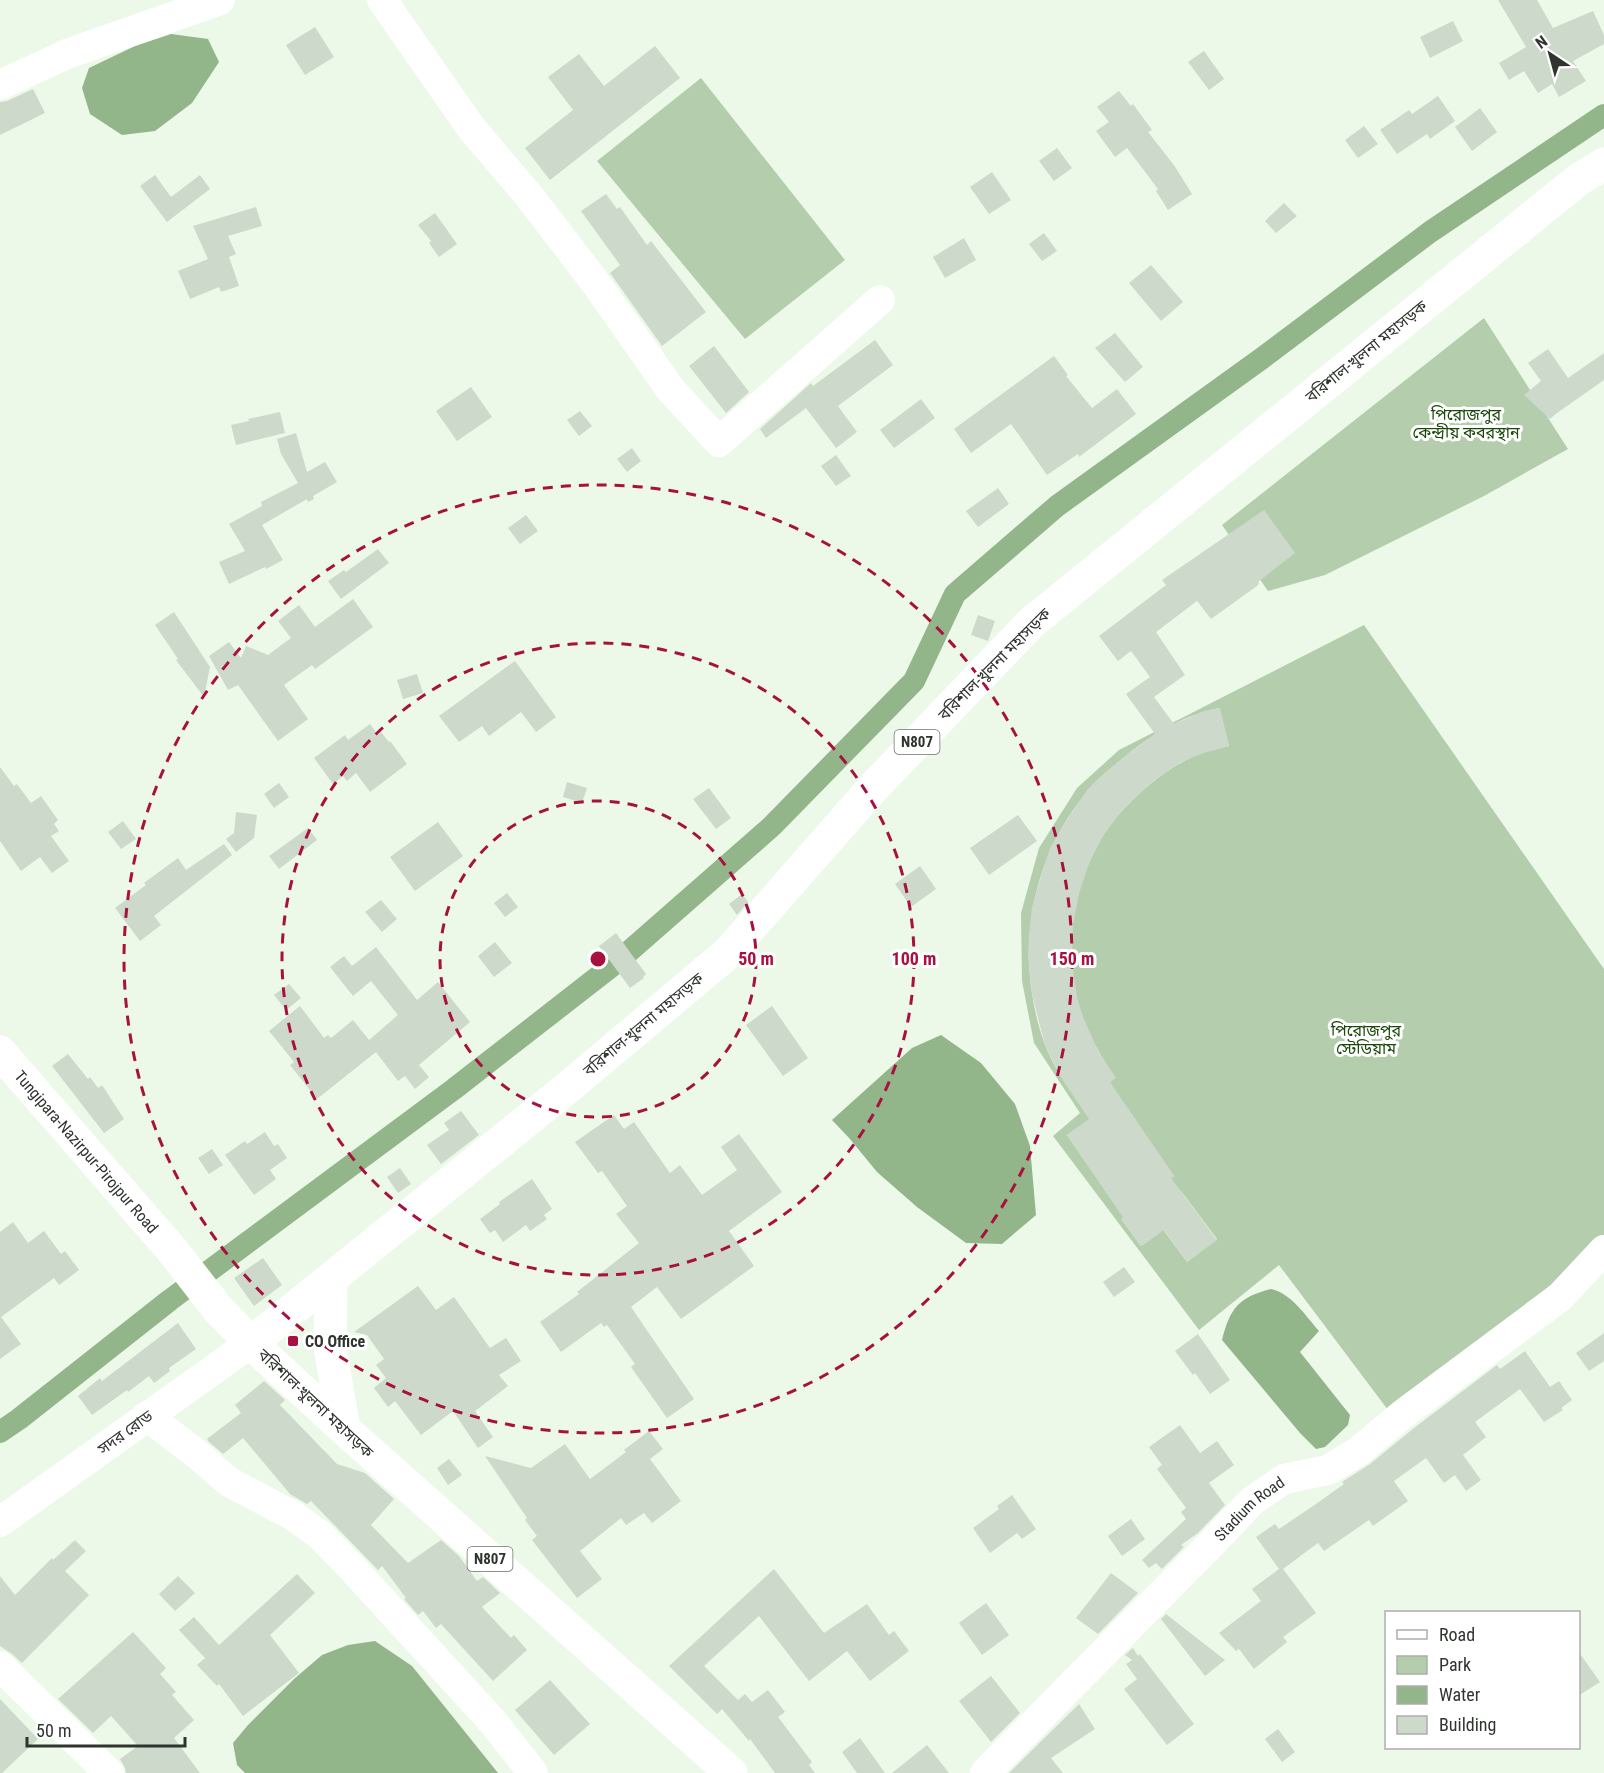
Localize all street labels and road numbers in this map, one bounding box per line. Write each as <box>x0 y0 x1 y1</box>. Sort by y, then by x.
street label: বরিশাল-খুলনা মহাসড়ক <box>1301 296 1432 407</box>
street label: বরিশাল-খুলনা মহাসড়ক <box>934 604 1055 725</box>
road number: N807 <box>894 730 940 754</box>
street label: বরিশাল-খুলনা মহাসড়ক <box>579 968 708 1081</box>
street label: Tungipara-Nazirpur-Pirojpur Road <box>10 1067 162 1237</box>
street label: বরিশাল-খুলনা মহাসড়ক <box>253 1344 378 1462</box>
street label: সদর রোড <box>93 1406 157 1459</box>
street label: Stadium Road <box>1210 1473 1288 1545</box>
road number: N807 <box>468 1547 512 1571</box>

